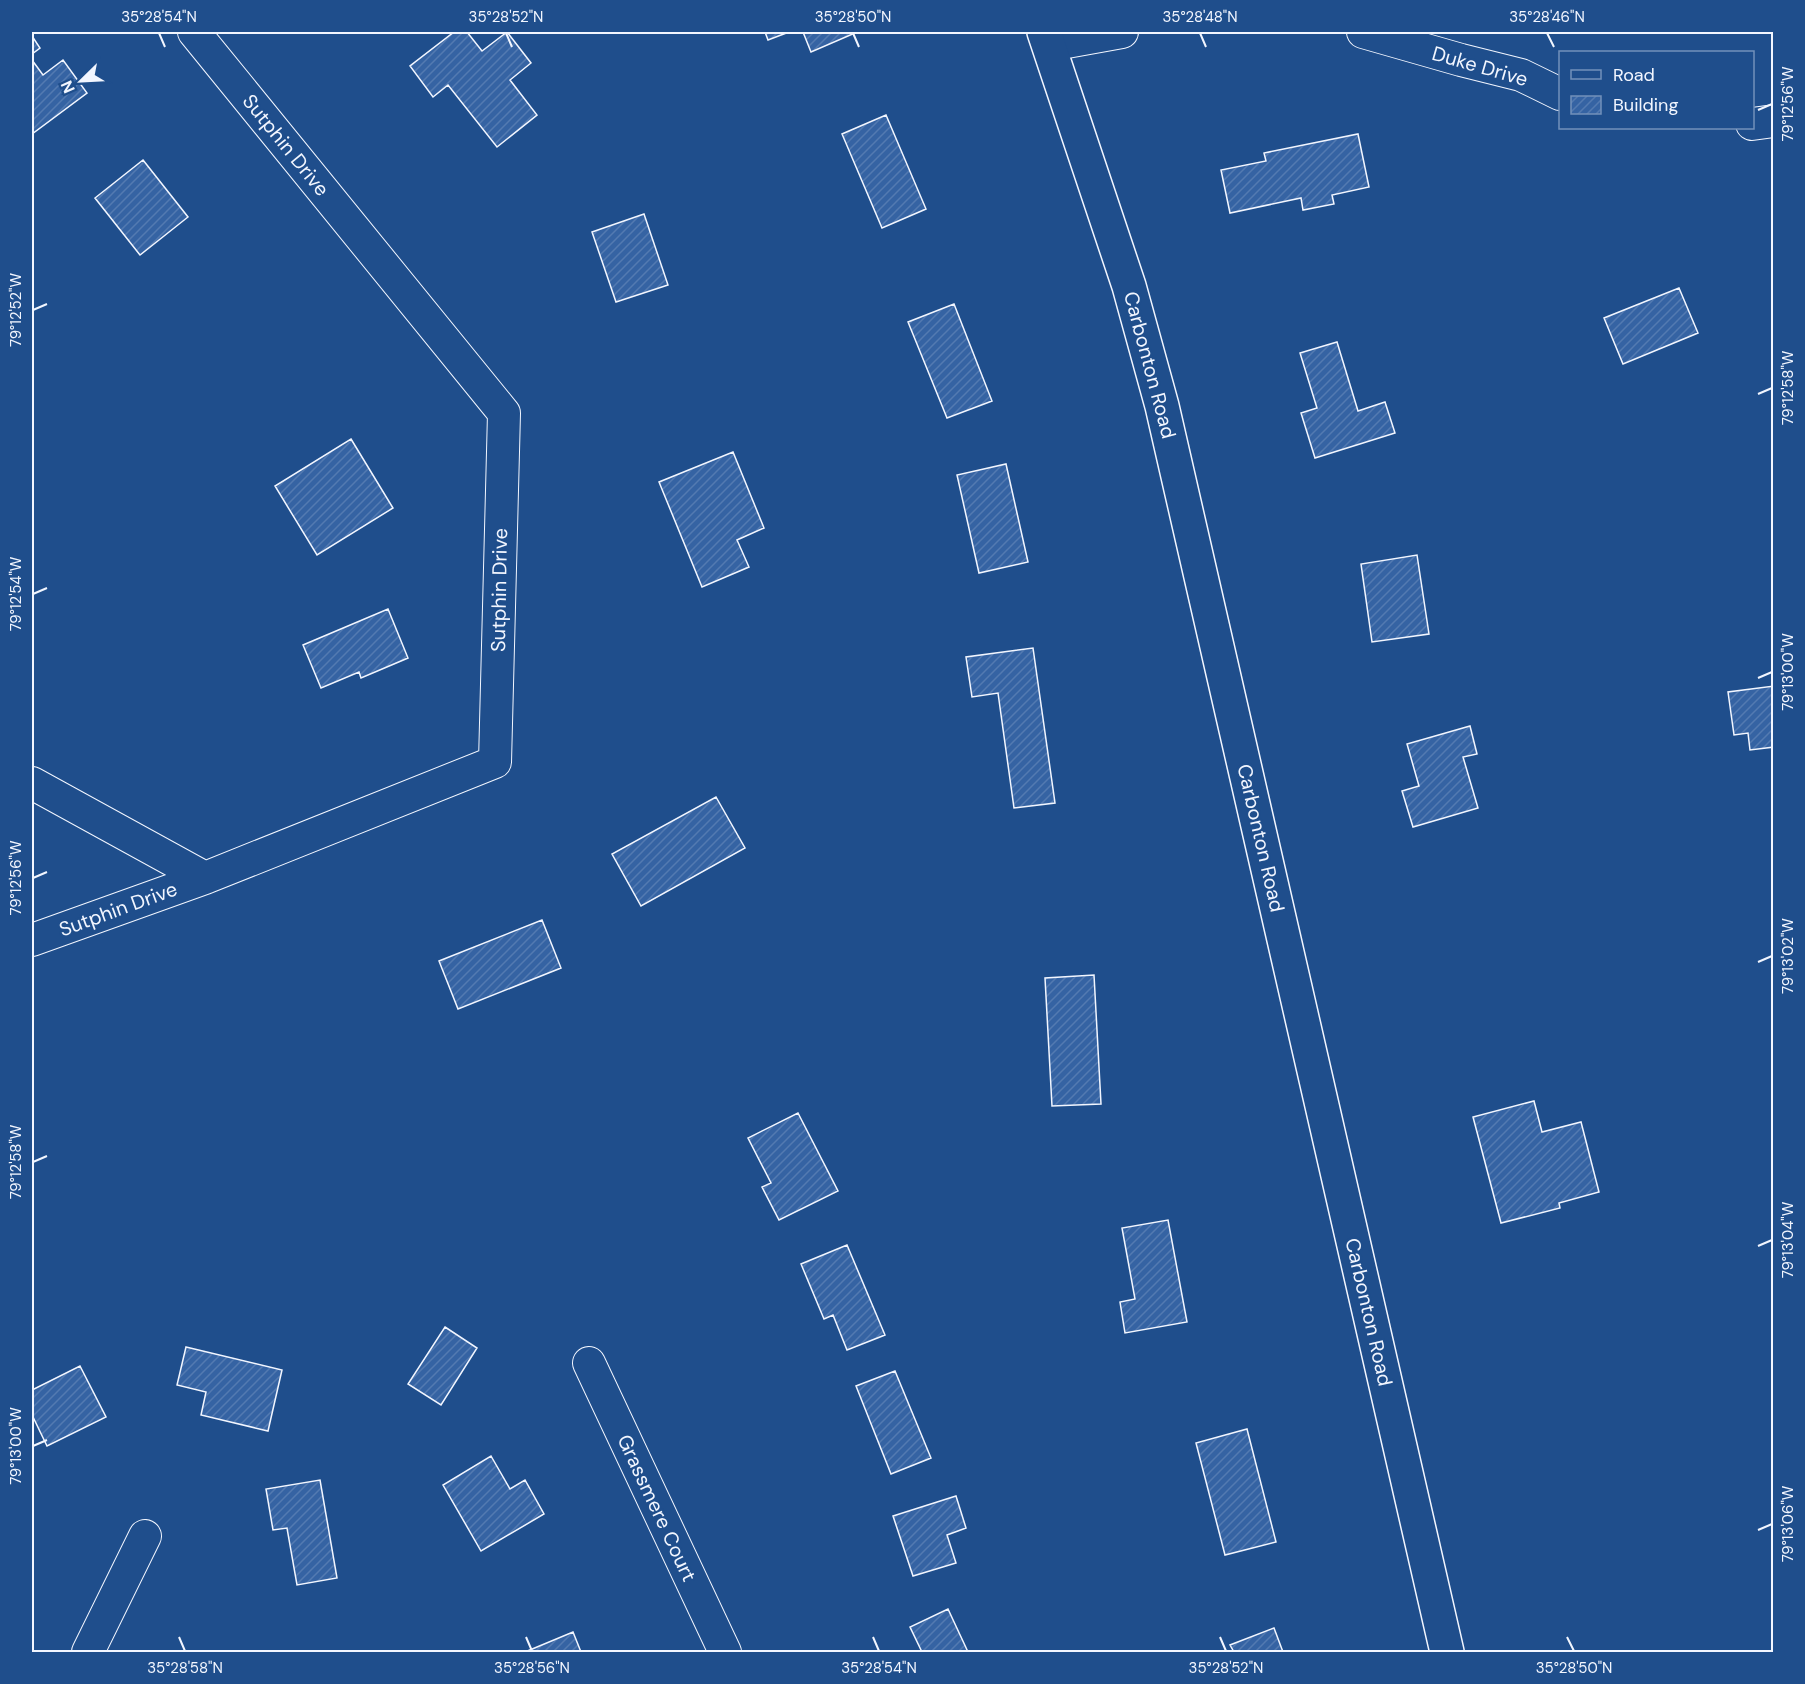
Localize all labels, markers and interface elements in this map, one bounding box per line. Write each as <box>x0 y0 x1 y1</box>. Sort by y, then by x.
text: 35°28'54"N <box>121 7 197 27</box>
text: 35°28'52"N <box>469 7 543 27</box>
text: 35°28'50"N <box>815 7 891 27</box>
text: 35°28'48"N <box>1162 7 1238 27</box>
text: 35°28'46"N <box>1509 7 1585 27</box>
street label: Duke Drive <box>1429 40 1531 92</box>
north arrow <box>51 51 111 111</box>
legend <box>1559 51 1754 129</box>
text: Road <box>1613 63 1655 87</box>
text: 79°12'56"W <box>1778 66 1798 141</box>
text: N <box>56 77 80 96</box>
street label: Sutphin Drive <box>237 89 335 201</box>
text: Building <box>1613 93 1678 117</box>
text: 79°12'52"W <box>6 273 26 347</box>
street label: Carbonton Road <box>1118 289 1182 441</box>
text: 79°12'58"W <box>1778 350 1798 425</box>
street label: Sutphin Drive <box>485 528 513 652</box>
text: 79°12'54"W <box>6 556 26 631</box>
text: 79°13'00"W <box>1778 633 1798 711</box>
street label: Carbonton Road <box>1231 761 1291 915</box>
text: 79°12'56"W <box>6 840 26 915</box>
street label: Sutphin Drive <box>55 876 181 942</box>
text: 79°13'02"W <box>1778 918 1798 994</box>
text: 79°12'58"W <box>6 1124 26 1199</box>
text: 79°13'04"W <box>1778 1201 1798 1278</box>
street label: Carbonton Road <box>1339 1235 1399 1389</box>
text: 79°13'00"W <box>6 1407 26 1485</box>
street label: Grassmere Court <box>612 1430 703 1586</box>
text: 79°13'06"W <box>1778 1485 1798 1562</box>
text: 35°28'58"N <box>147 1658 223 1678</box>
text: 35°28'56"N <box>494 1658 570 1678</box>
text: 35°28'54"N <box>841 1658 917 1678</box>
text: 35°28'52"N <box>1189 1658 1263 1678</box>
text: 35°28'50"N <box>1536 1658 1612 1678</box>

